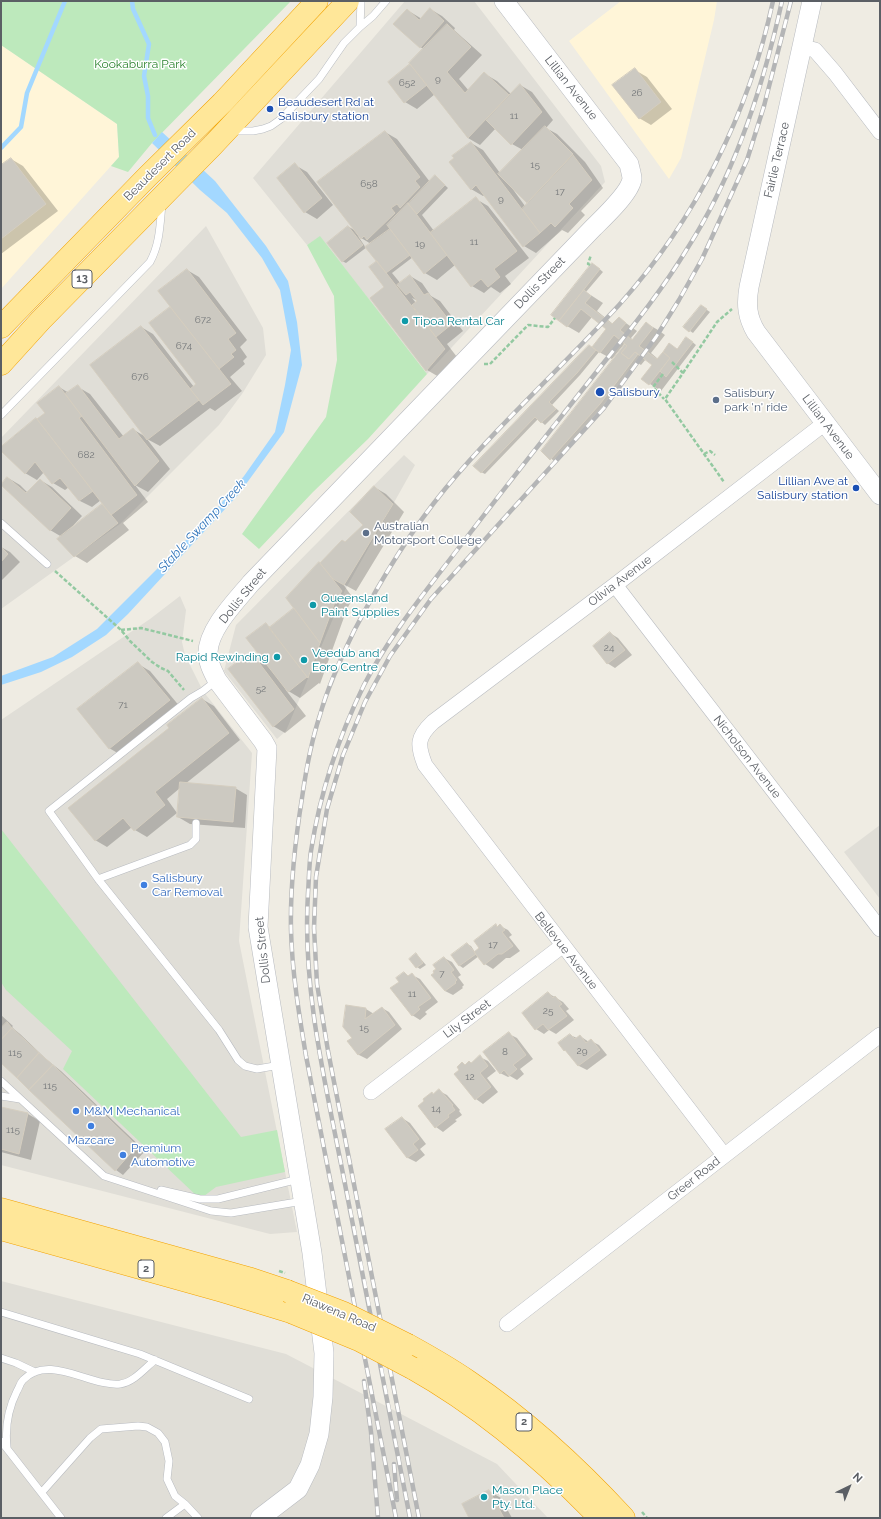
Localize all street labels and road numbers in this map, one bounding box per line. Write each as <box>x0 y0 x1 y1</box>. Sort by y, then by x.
street label: Lillian Avenue <box>541 53 601 123</box>
street label: Fairlie Terrace <box>761 121 793 199</box>
street label: Beaudesert Road <box>121 126 199 204</box>
street label: Dollis Street <box>512 254 568 312</box>
road number: 13 <box>72 270 92 288</box>
street label: Lillian Avenue <box>799 392 857 462</box>
street label: Olivia Avenue <box>585 552 655 610</box>
street label: Dollis Street <box>216 565 270 627</box>
street label: Nicholson Avenue <box>710 713 784 801</box>
street label: Bellevue Avenue <box>531 909 601 993</box>
street label: Dollis Street <box>252 916 274 984</box>
street label: Lily Street <box>441 997 493 1041</box>
street label: Greer Road <box>665 1154 723 1204</box>
road number: 2 <box>138 1260 154 1278</box>
street label: Riawena Road <box>300 1291 378 1335</box>
road number: 2 <box>516 1413 532 1431</box>

